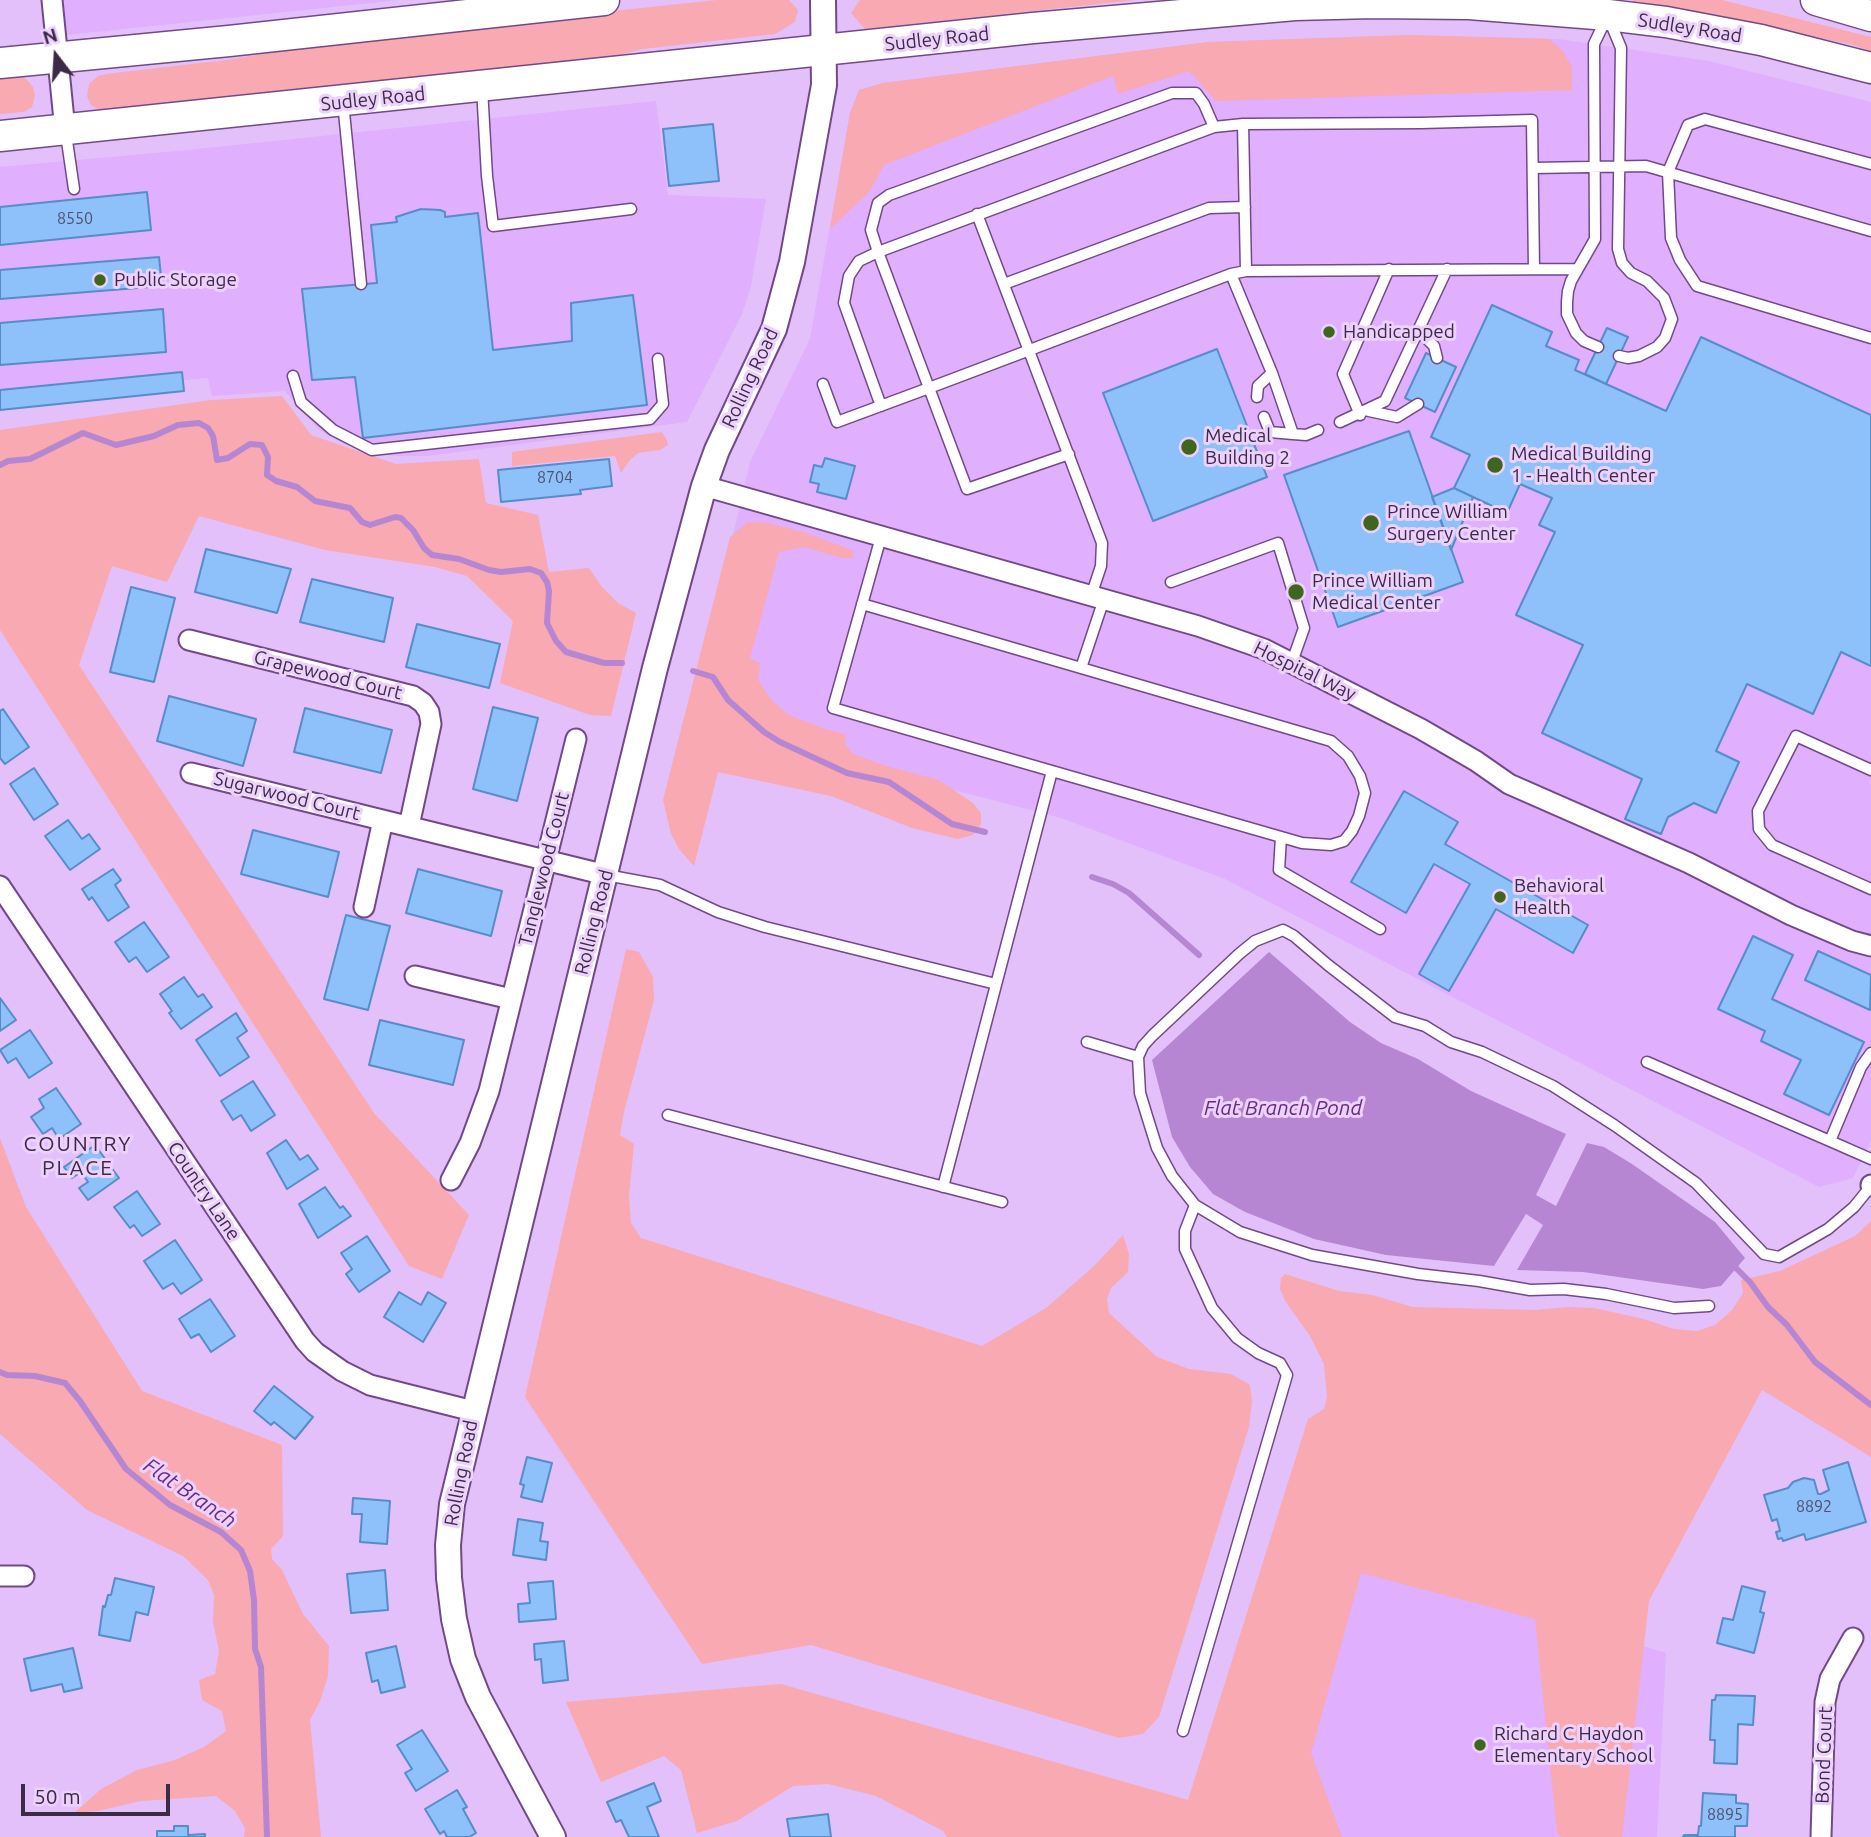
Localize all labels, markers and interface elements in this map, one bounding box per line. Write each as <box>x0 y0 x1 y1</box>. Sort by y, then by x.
street label: Sudley Road <box>1637 9 1743 47</box>
north arrow <box>21 21 91 91</box>
street label: Sudley Road <box>884 22 990 56</box>
text: N <box>40 23 60 49</box>
street label: Sudley Road <box>320 82 426 116</box>
house number: 8550 <box>57 209 93 229</box>
place label: Public Storage <box>114 269 237 291</box>
marker: Public Storage <box>92 272 108 288</box>
place label: Handicapped <box>1343 321 1455 343</box>
marker: Handicapped <box>1321 324 1337 340</box>
street label: Rolling Road <box>717 325 783 431</box>
place label: Medical Building 2 <box>1205 425 1290 469</box>
marker: Medical Building 2 <box>1179 437 1199 457</box>
place label: Medical Building 1 - Health Center <box>1511 443 1655 487</box>
marker: Medical Building 1 - Health Center <box>1485 455 1505 475</box>
house number: 8704 <box>537 468 573 488</box>
place label: Prince William Surgery Center <box>1387 501 1516 545</box>
marker: Prince William Surgery Center <box>1361 513 1381 533</box>
place label: Prince William Medical Center <box>1312 570 1441 614</box>
marker: Prince William Medical Center <box>1286 582 1306 602</box>
street label: Hospital Way <box>1250 636 1360 706</box>
street label: Grapewood Court <box>252 646 404 704</box>
street label: Sugarwood Court <box>212 767 362 825</box>
street label: Tanglewood Court <box>514 790 574 948</box>
street label: Rolling Road <box>570 867 618 977</box>
place label: Behavioral Health <box>1514 875 1604 919</box>
marker: Behavioral Health <box>1492 889 1508 905</box>
water label: Flat Branch Pond <box>1204 1095 1362 1121</box>
district label: COUNTRY PLACE <box>24 1131 132 1181</box>
street label: Country Lane <box>163 1137 245 1245</box>
street label: Rolling Road <box>440 1418 482 1528</box>
water label: Flat Branch <box>139 1453 241 1533</box>
house number: 8892 <box>1796 1497 1832 1517</box>
street label: Bond Court <box>1811 1706 1837 1804</box>
place label: Richard C Haydon Elementary School <box>1494 1723 1653 1767</box>
marker: Richard C Haydon Elementary School <box>1472 1737 1488 1753</box>
scale bar <box>24 1770 173 1814</box>
text: 50 m <box>34 1784 81 1808</box>
house number: 8895 <box>1707 1805 1743 1825</box>

